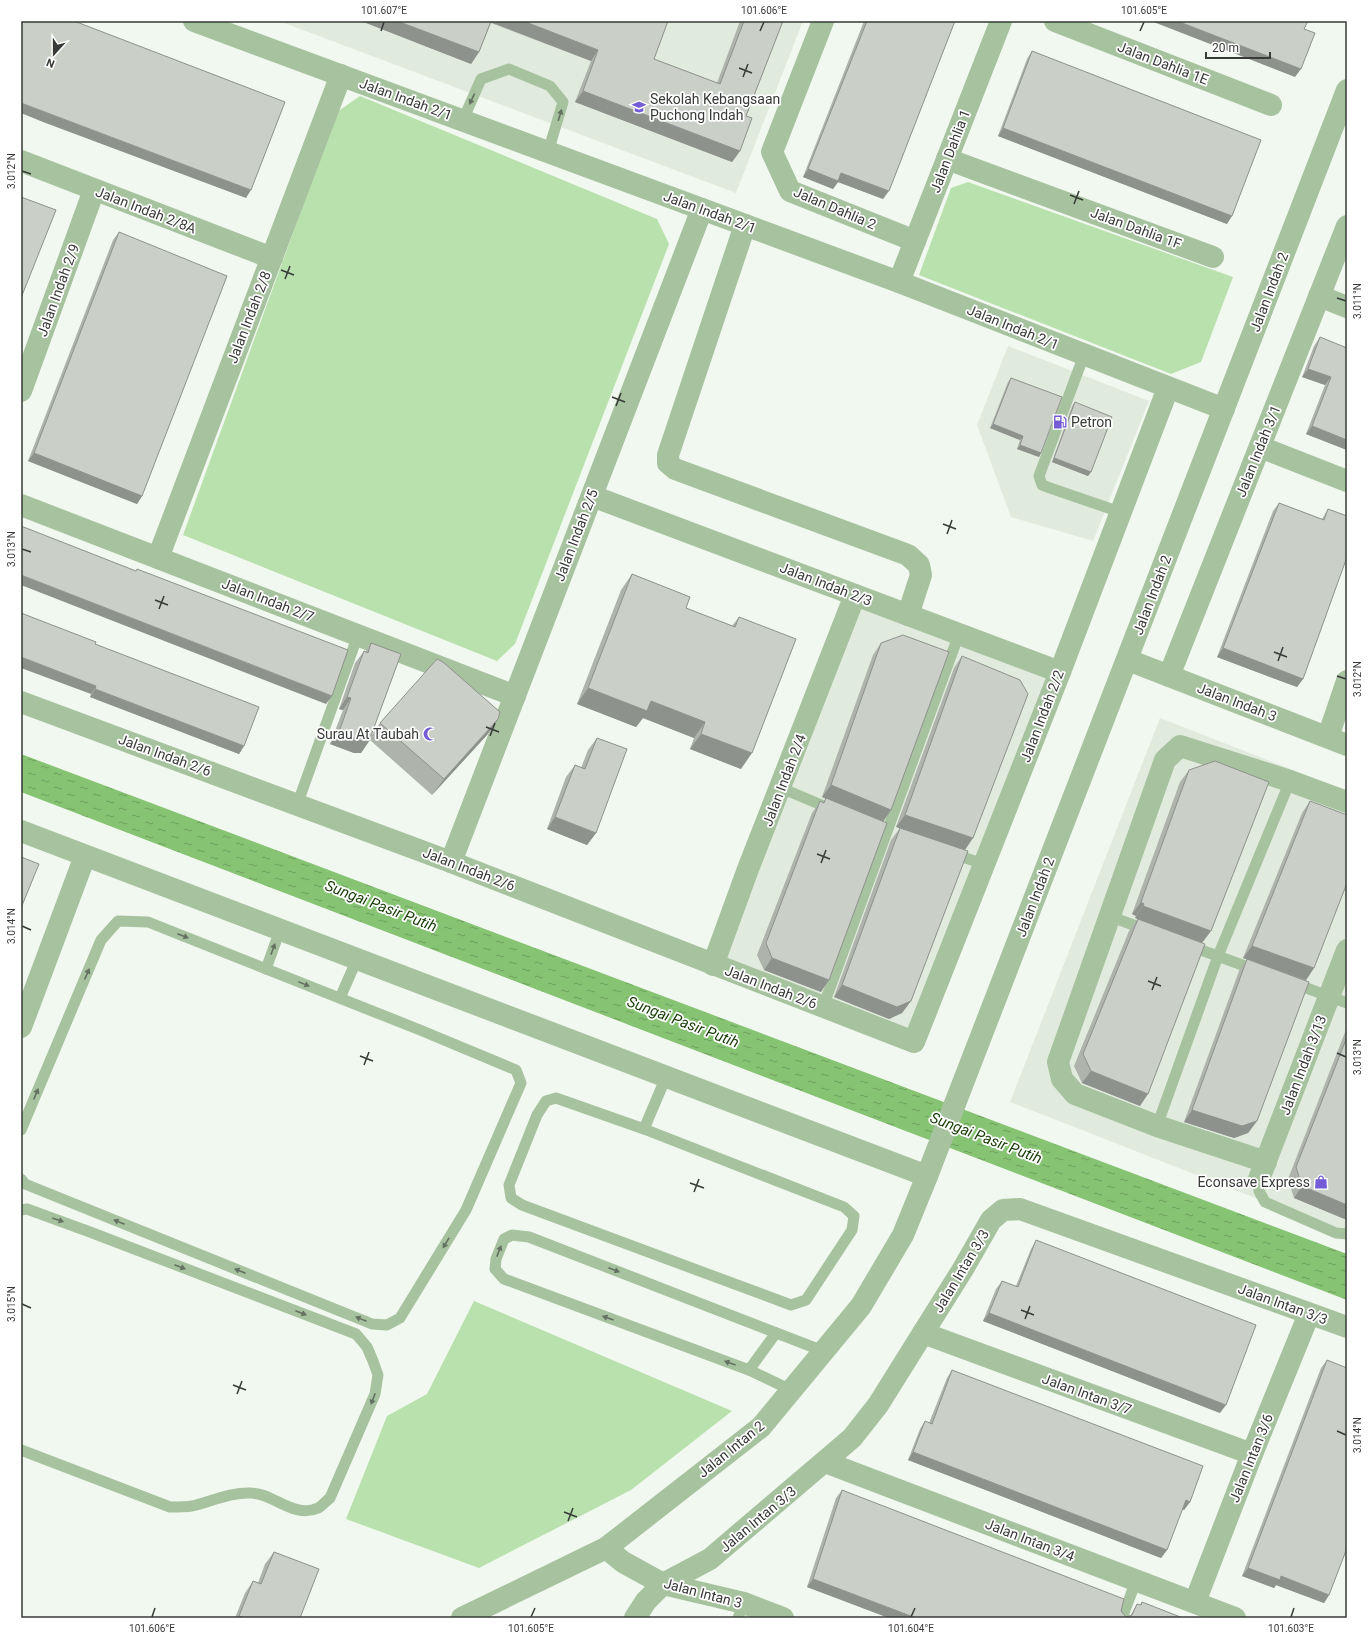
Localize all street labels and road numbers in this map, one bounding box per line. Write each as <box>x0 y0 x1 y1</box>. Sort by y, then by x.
street label: Jalan Dahlia 1E <box>1115 38 1211 88</box>
street label: Jalan Indah 2/1 <box>358 75 454 123</box>
street label: Jalan Dahlia 1 <box>927 107 973 195</box>
street label: Jalan Indah 2/8A <box>93 183 199 237</box>
street label: Jalan Dahlia 2 <box>791 183 879 233</box>
street label: Jalan Indah 2/1 <box>662 188 758 236</box>
street label: Jalan Dahlia 1F <box>1088 204 1184 252</box>
street label: Jalan Indah 2/9 <box>34 242 82 338</box>
street label: Jalan Indah 2 <box>1247 250 1292 334</box>
street label: Jalan Indah 2/8 <box>224 269 274 365</box>
street label: Jalan Indah 2/1 <box>965 301 1061 353</box>
street label: Jalan Indah 3/1 <box>1232 403 1284 499</box>
street label: Jalan Indah 2/5 <box>551 487 601 583</box>
street label: Jalan Indah 2 <box>1130 553 1175 637</box>
street label: Jalan Indah 2/3 <box>778 559 874 609</box>
street label: Jalan Indah 2/7 <box>220 575 316 625</box>
street label: Jalan Indah 2/2 <box>1017 668 1067 764</box>
street label: Jalan Indah 3 <box>1195 680 1279 724</box>
street label: Jalan Indah 2/6 <box>117 731 214 779</box>
street label: Jalan Indah 2/4 <box>759 732 809 828</box>
street label: Jalan Indah 2/6 <box>421 844 517 894</box>
street label: Jalan Indah 2 <box>1013 855 1058 939</box>
street label: Jalan Indah 2/6 <box>723 962 819 1012</box>
street label: Jalan Indah 3/13 <box>1277 1013 1329 1117</box>
street label: Jalan Intan 3/3 <box>930 1227 992 1315</box>
street label: Jalan Intan 3/3 <box>1236 1280 1330 1328</box>
street label: Jalan Intan 3/7 <box>1040 1370 1134 1418</box>
street label: Jalan Intan 3/6 <box>1226 1411 1276 1505</box>
street label: Jalan Intan 2 <box>695 1417 767 1481</box>
street label: Jalan Intan 3/3 <box>717 1483 799 1555</box>
street label: Jalan Intan 3/4 <box>983 1516 1077 1564</box>
street label: Jalan Intan 3 <box>662 1575 744 1611</box>

